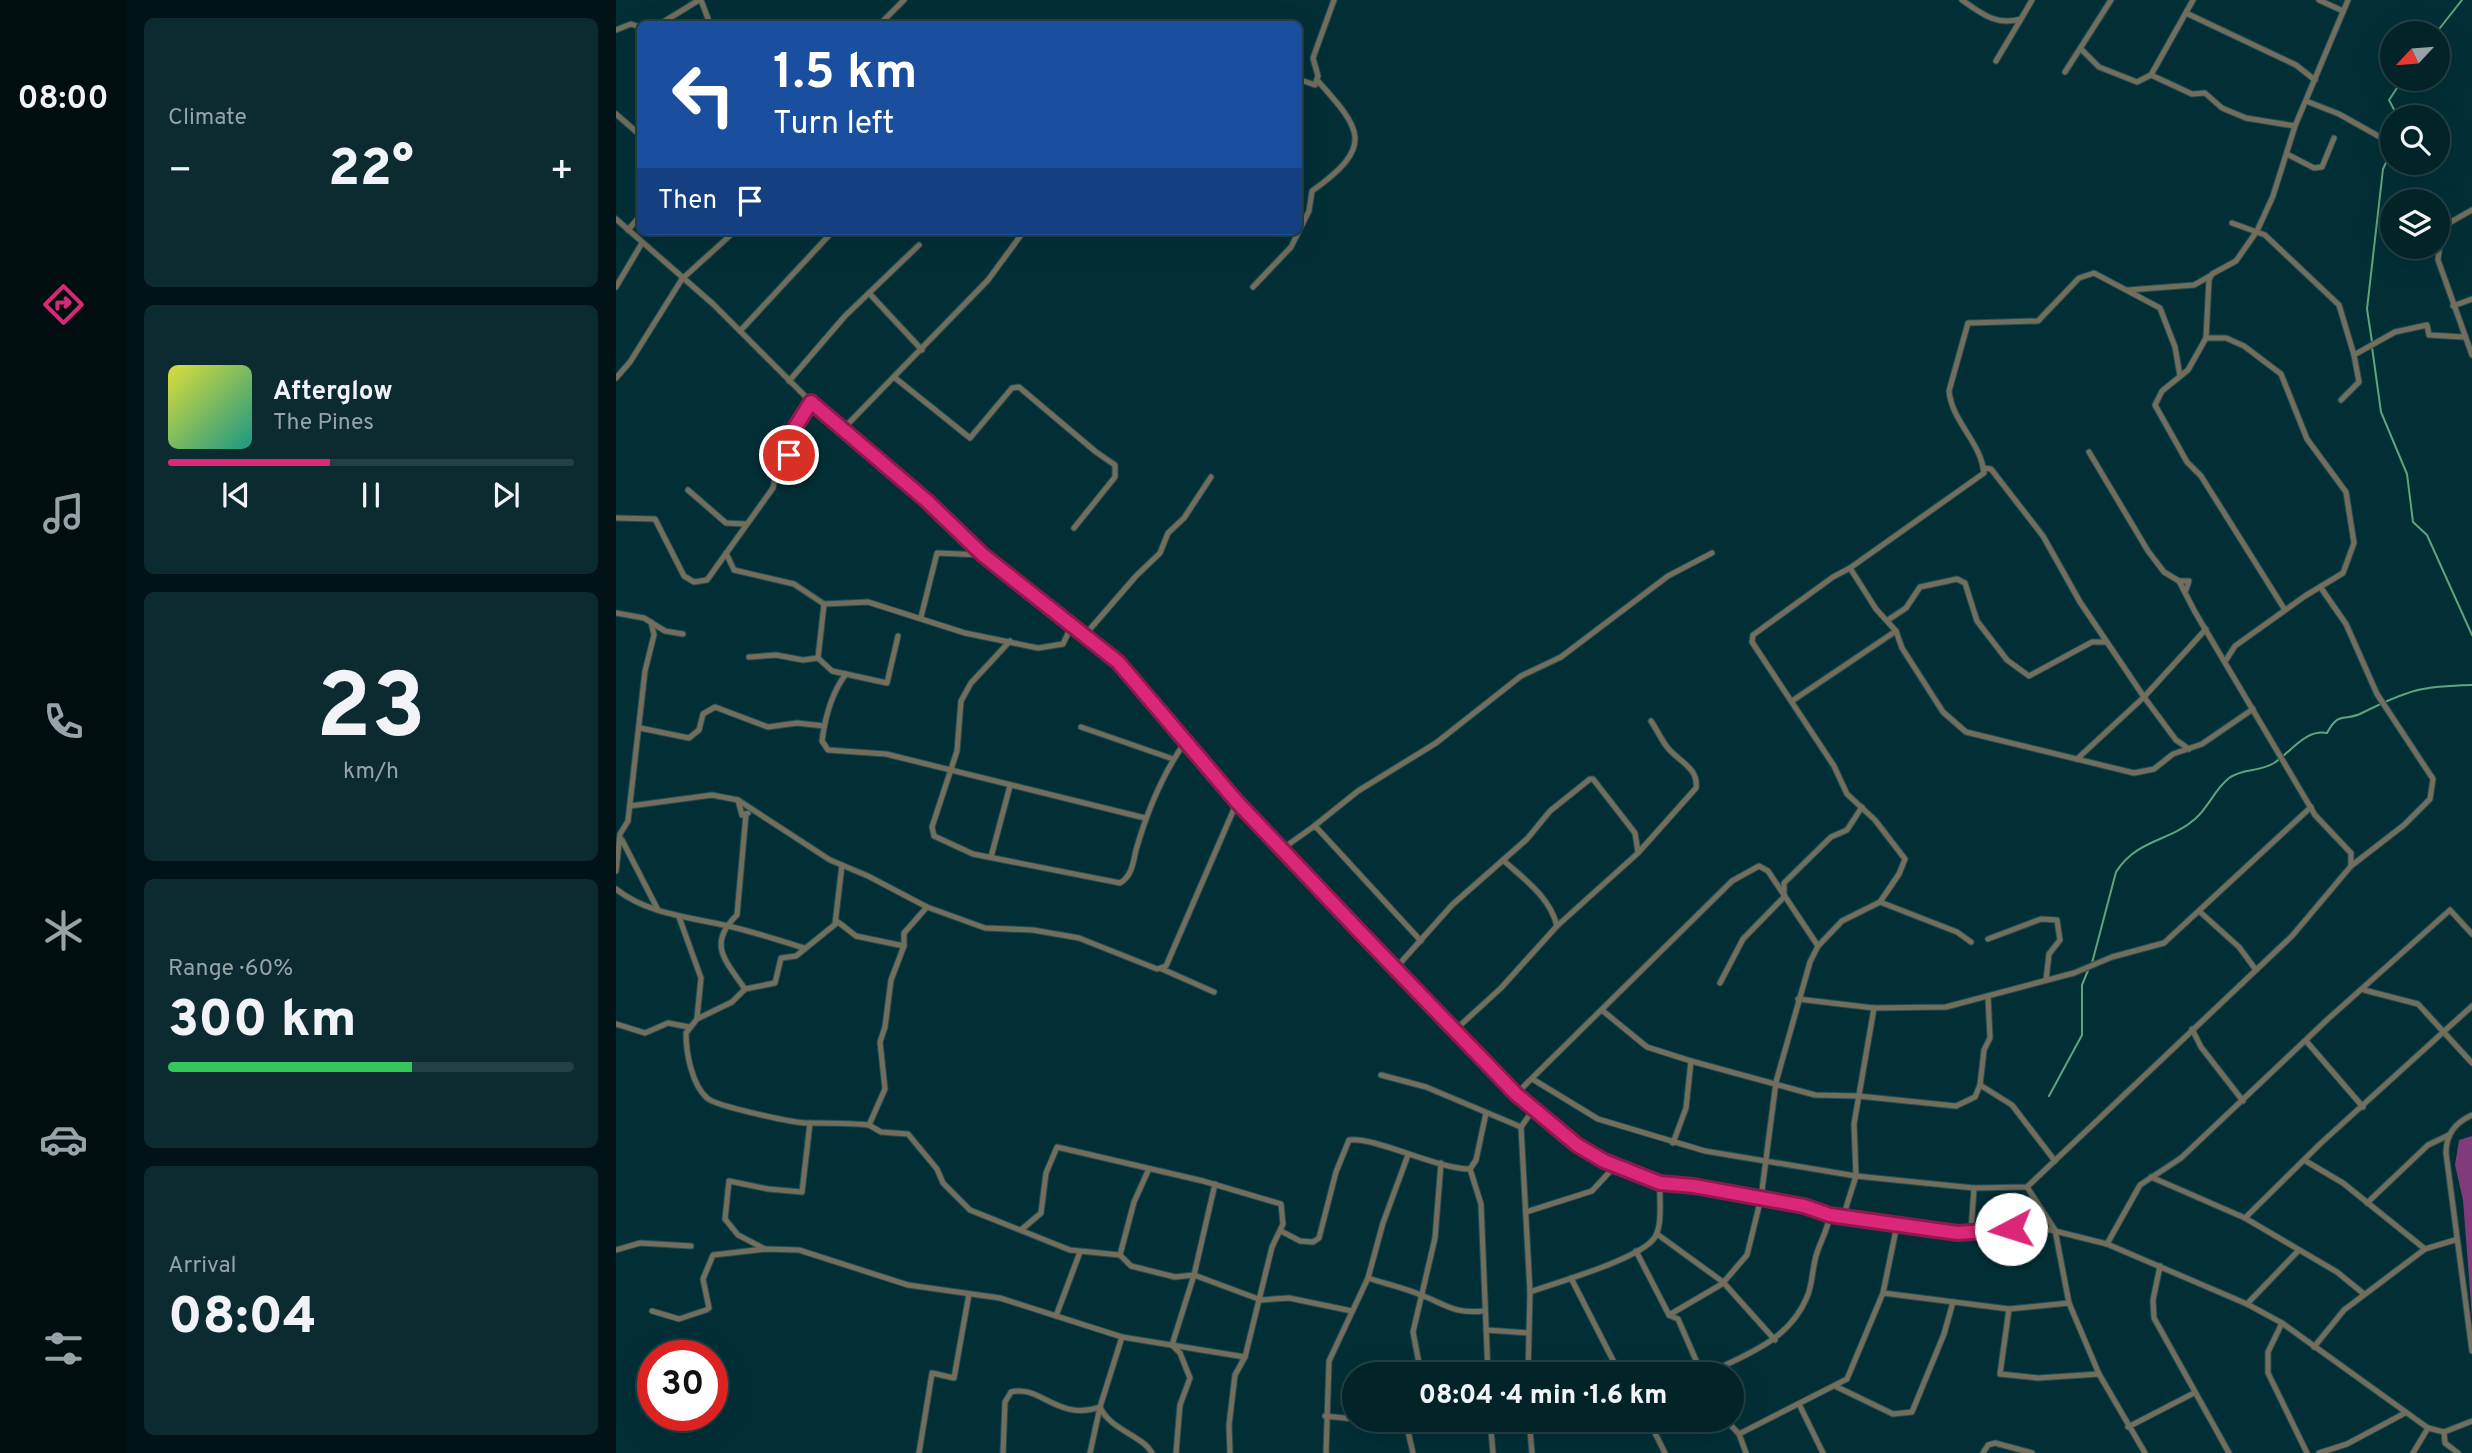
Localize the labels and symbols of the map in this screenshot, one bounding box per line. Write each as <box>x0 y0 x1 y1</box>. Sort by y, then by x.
north arrow <box>2380 21 2450 91</box>
pin <box>759 425 819 485</box>
position arrow <box>1974 1192 2048 1266</box>
speed limit sign: 30 <box>637 1340 728 1431</box>

